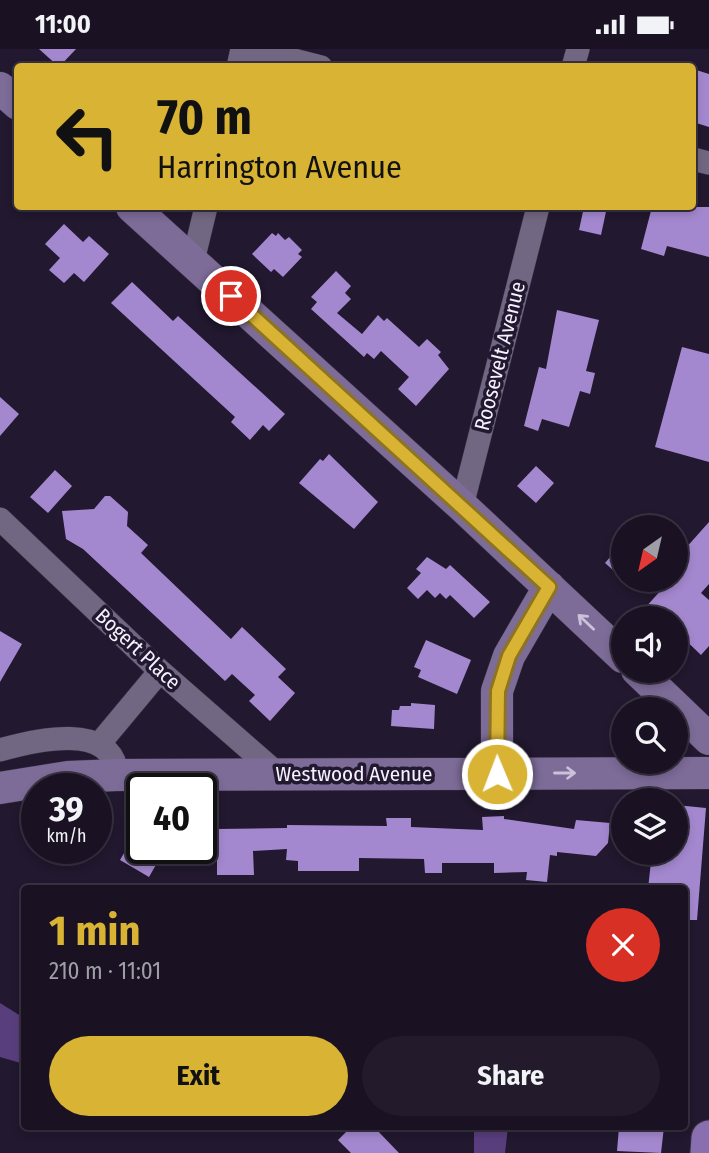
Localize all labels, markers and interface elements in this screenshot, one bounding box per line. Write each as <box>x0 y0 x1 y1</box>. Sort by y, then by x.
text: 11:00 <box>35 9 91 40</box>
text: 70 m <box>157 88 252 147</box>
icon: left <box>42 91 133 182</box>
text: Harrington Avenue <box>157 148 402 186</box>
pin <box>201 266 261 326</box>
icon: arrive <box>212 277 250 315</box>
street label: Roosevelt Avenue <box>469 279 531 433</box>
north arrow <box>611 515 688 591</box>
map controls <box>611 515 688 865</box>
street label: Bogert Place <box>90 603 186 695</box>
button: sound <box>611 606 688 683</box>
one-way arrow <box>578 614 595 631</box>
button: search <box>611 697 688 774</box>
position arrow <box>460 737 534 811</box>
street label: Westwood Avenue <box>276 761 432 787</box>
one-way arrow <box>553 766 576 780</box>
speed limit sign: 40 <box>126 773 217 864</box>
text: 39 <box>49 788 84 830</box>
button: layers <box>611 788 688 865</box>
text: km/h <box>46 825 87 847</box>
text: 1 min <box>49 906 140 956</box>
button: close <box>586 908 660 982</box>
text: 210 m · 11:01 <box>49 957 161 985</box>
button: Exit <box>49 1036 348 1116</box>
button: Share <box>362 1036 660 1116</box>

